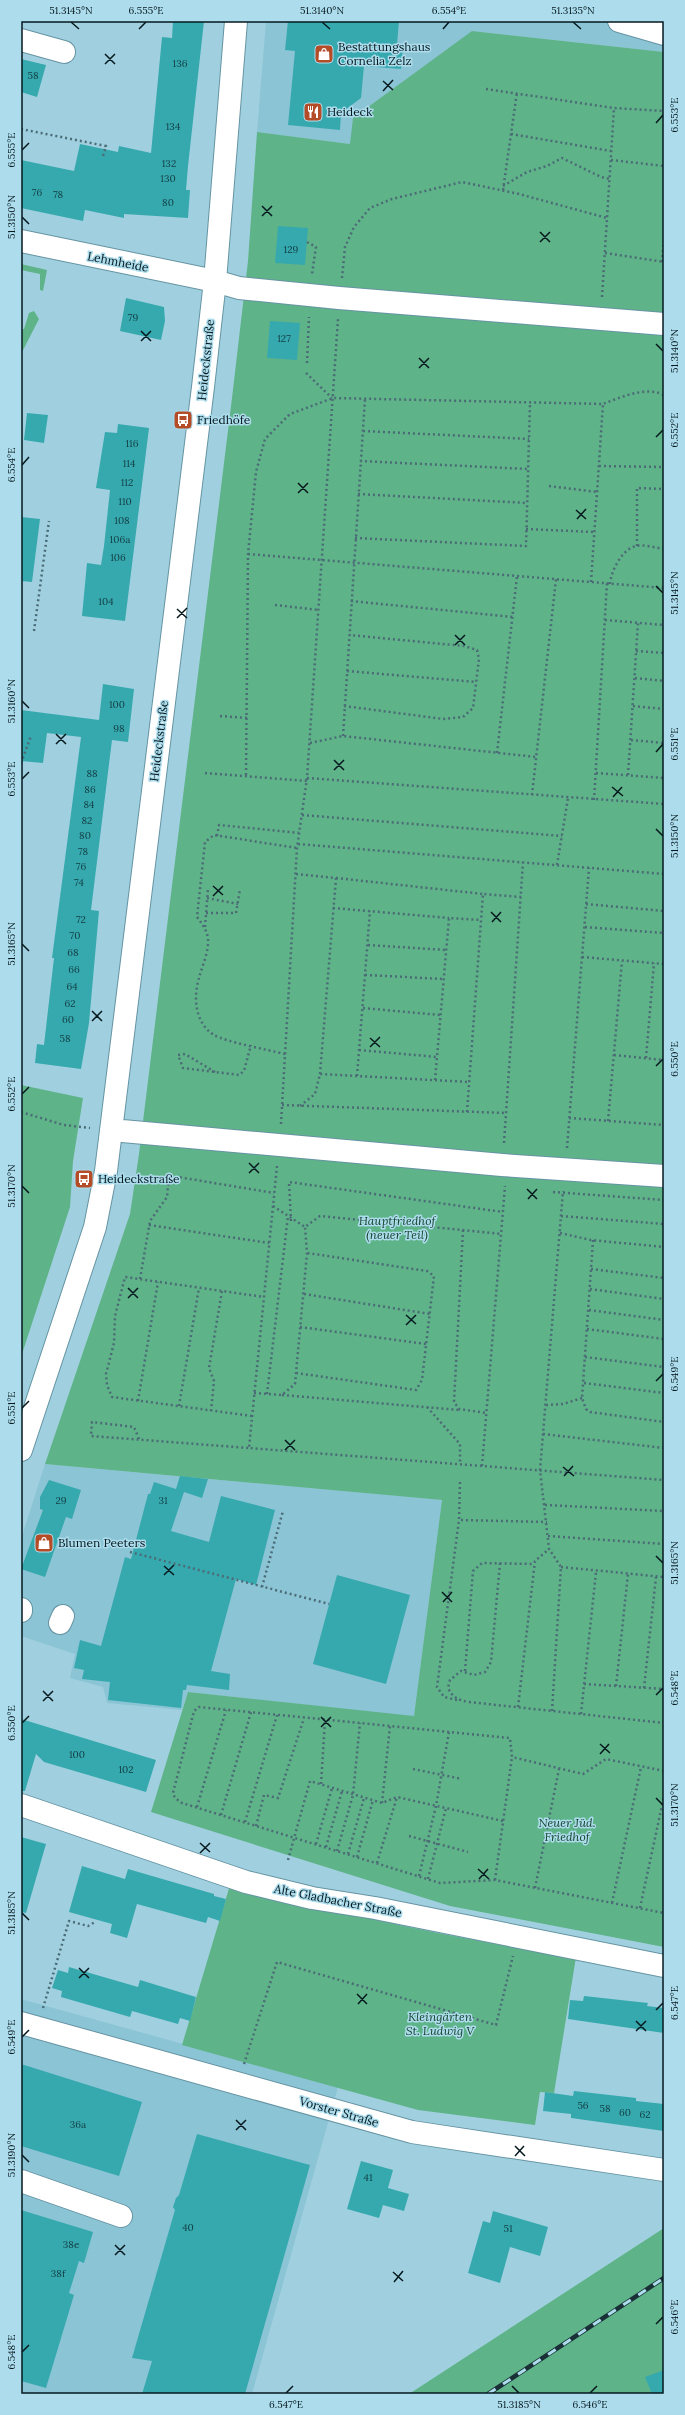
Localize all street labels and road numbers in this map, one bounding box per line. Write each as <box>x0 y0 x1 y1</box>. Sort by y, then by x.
street label: Lehmheide <box>86 248 150 275</box>
street label: Heideckstraße <box>194 318 217 401</box>
street label: Heideckstraße <box>146 699 171 782</box>
street label: Alte Gladbacher Straße <box>272 1881 404 1920</box>
street label: Vorster Straße <box>297 2093 381 2130</box>

